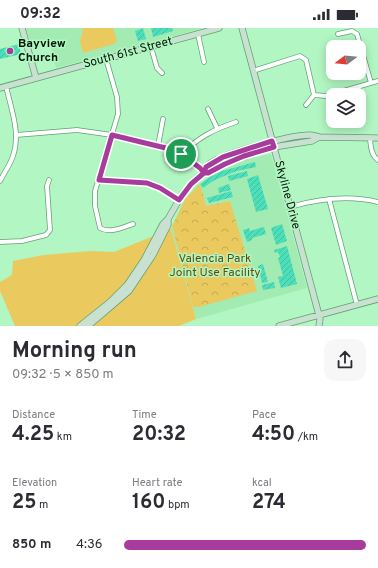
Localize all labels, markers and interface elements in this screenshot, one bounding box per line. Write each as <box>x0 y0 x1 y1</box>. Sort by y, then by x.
text: 09:32 <box>20 5 61 24</box>
street label: South 61st Street <box>82 33 174 73</box>
place label: Bayview Church <box>18 36 66 66</box>
north arrow <box>326 40 366 80</box>
map controls <box>326 40 366 128</box>
marker: Bayview Church <box>5 46 15 56</box>
button: layers <box>326 88 366 128</box>
pin <box>164 137 198 171</box>
icon: arrive <box>170 143 192 165</box>
street label: Skyline Drive <box>270 159 304 231</box>
park label: Valencia Park Joint Use Facility <box>169 251 261 281</box>
text: Morning run <box>12 338 137 365</box>
button: share <box>324 339 366 381</box>
text: 09:32 · 5 × 850 m <box>12 367 114 383</box>
text: Distance <box>12 408 55 422</box>
text: Time <box>132 408 157 422</box>
text: Pace <box>252 408 276 422</box>
text: 4.25 <box>12 422 54 448</box>
text: 20:32 <box>132 422 186 448</box>
text: 4:50 <box>252 422 295 448</box>
text: km <box>54 430 72 444</box>
text: /km <box>295 430 318 444</box>
text: Elevation <box>12 476 57 490</box>
text: Heart rate <box>132 476 182 490</box>
text: kcal <box>252 476 272 490</box>
text: 25 <box>12 490 36 516</box>
text: 160 <box>132 490 165 516</box>
text: 274 <box>252 490 286 516</box>
text: m <box>36 498 48 512</box>
text: bpm <box>165 498 190 512</box>
text: 850 m <box>12 537 51 553</box>
text: 4:36 <box>76 537 103 553</box>

